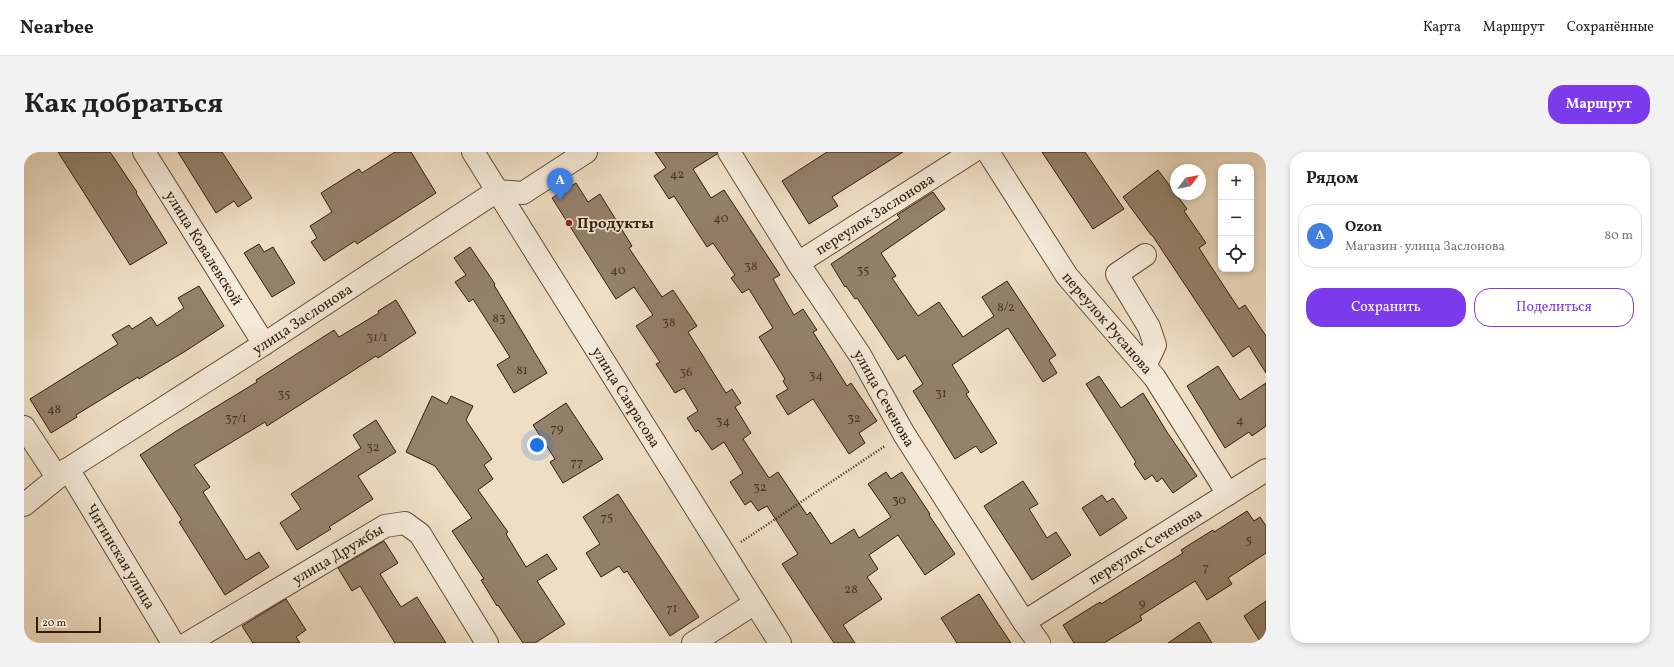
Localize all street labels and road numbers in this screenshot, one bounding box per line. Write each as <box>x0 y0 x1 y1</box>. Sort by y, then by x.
street label: переулок Заслонова <box>812 170 939 261</box>
street label: улица Ковалевской <box>159 187 247 310</box>
street label: переулок Русанова <box>1056 268 1157 380</box>
street label: улица Заслонова <box>249 280 357 361</box>
street label: улица Саврасова <box>585 343 664 452</box>
street label: улица Сеченова <box>847 346 919 452</box>
street label: Читинская улица <box>79 500 159 614</box>
street label: переулок Сеченова <box>1085 504 1207 591</box>
street label: улица Дружбы <box>289 520 388 591</box>

